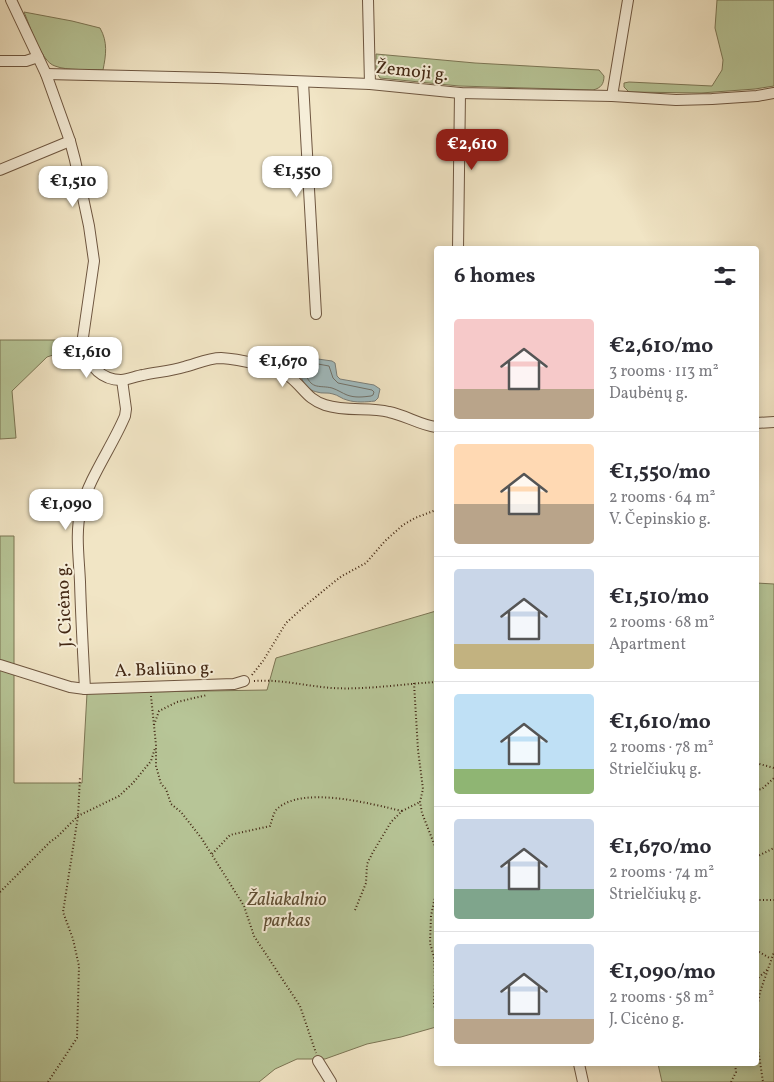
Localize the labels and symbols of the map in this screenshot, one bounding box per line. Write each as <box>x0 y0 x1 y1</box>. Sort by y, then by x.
street label: Žemoji g. <box>374 56 450 88</box>
pin: €2,610 <box>431 128 513 171</box>
pin: €1,550 <box>256 156 338 198</box>
pin: €1,510 <box>32 166 114 208</box>
pin: €1,610 <box>46 336 128 379</box>
pin: €1,670 <box>242 346 324 388</box>
pin: €1,090 <box>25 488 107 531</box>
street label: J. Cicėno g. <box>50 562 80 648</box>
street label: A. Baliūno g. <box>114 656 214 684</box>
park label: Žaliakalnio parkas <box>246 887 327 934</box>

